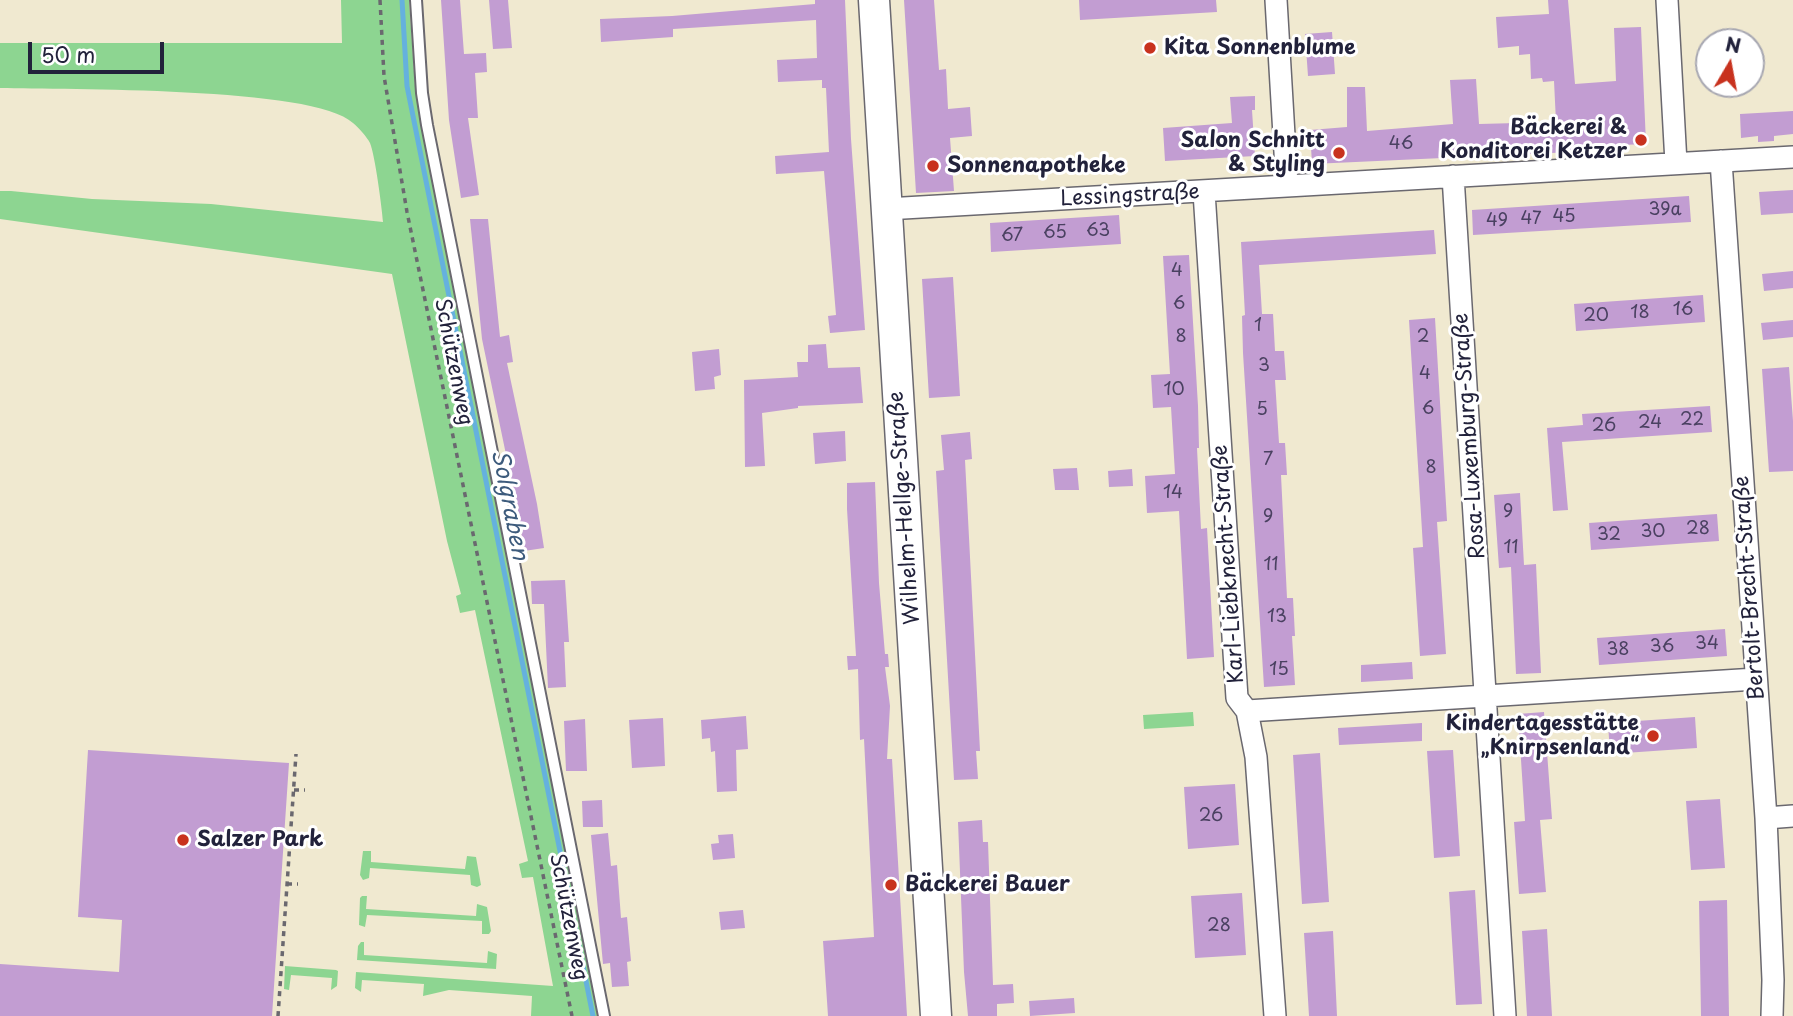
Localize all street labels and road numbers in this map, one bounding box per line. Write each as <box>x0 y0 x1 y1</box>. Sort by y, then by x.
street label: Lessingstraße <box>1060 180 1200 212</box>
street label: Schützenweg <box>428 296 478 428</box>
street label: Rosa-Luxemburg-Straße <box>1449 312 1491 560</box>
street label: Wilhelm-Hellge-Straße <box>884 390 926 626</box>
street label: Karl-Liebknecht-Straße <box>1208 444 1250 684</box>
street label: Bertolt-Brecht-Straße <box>1730 475 1770 701</box>
street label: Schützenweg <box>543 851 593 983</box>

